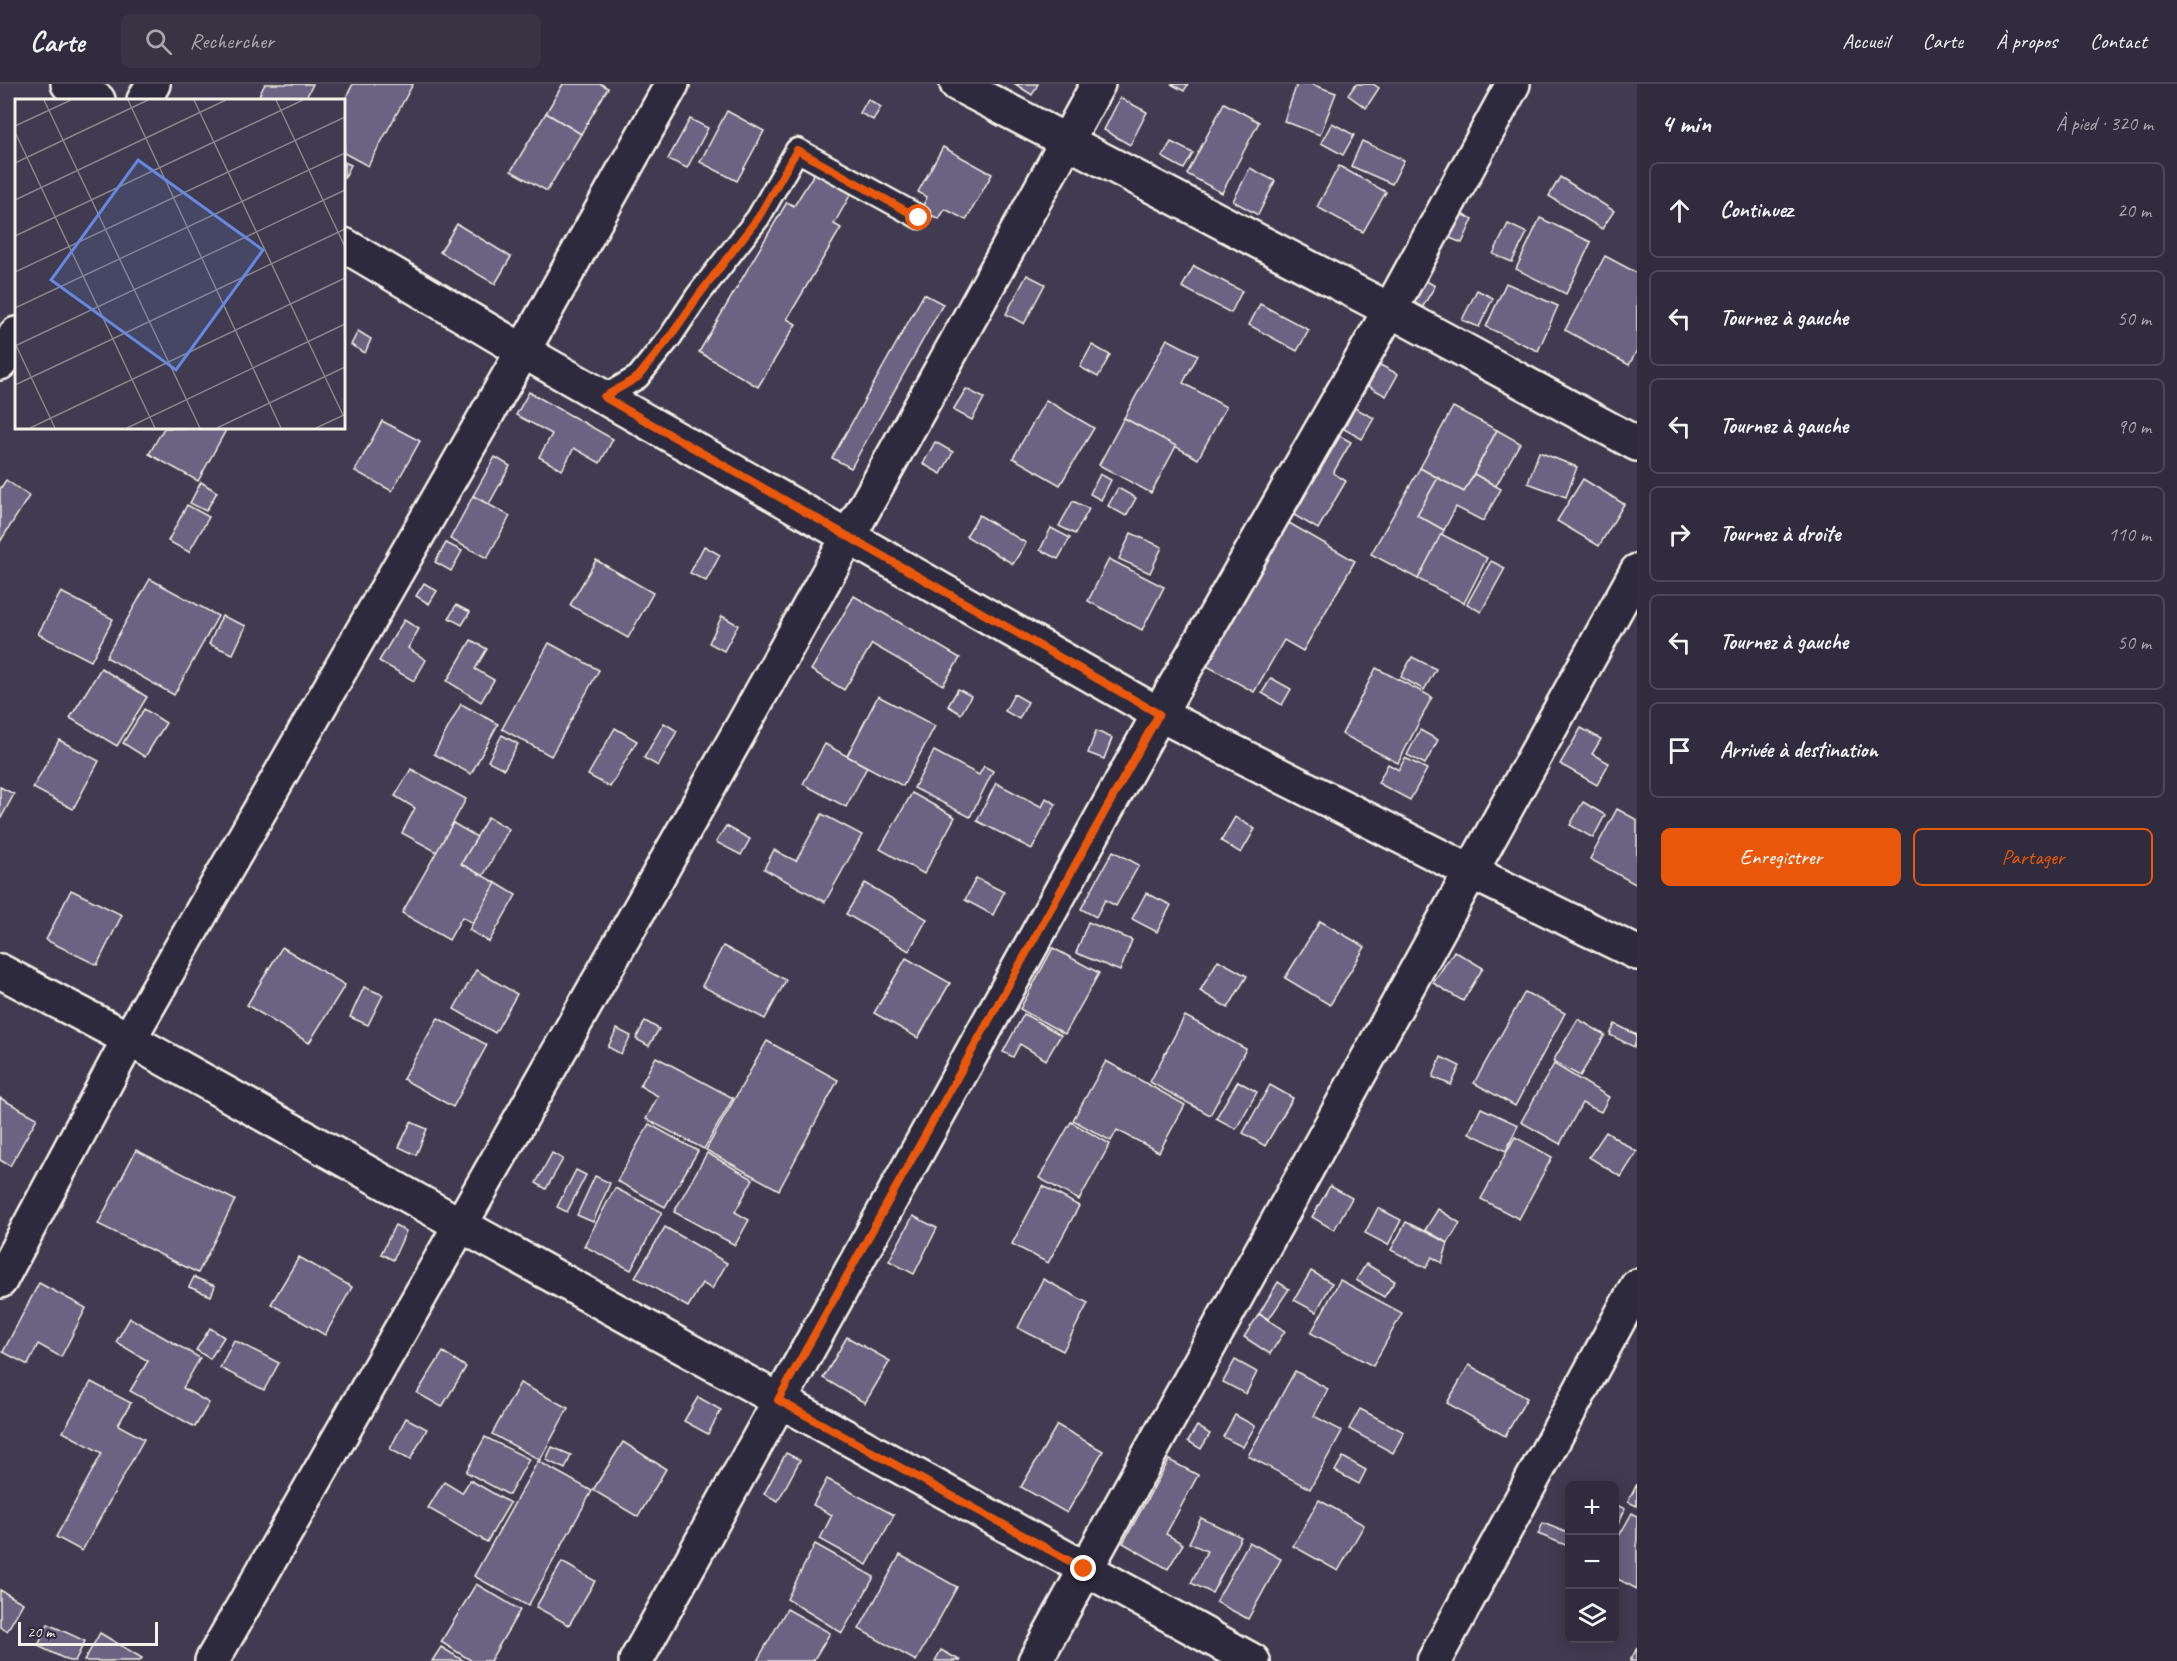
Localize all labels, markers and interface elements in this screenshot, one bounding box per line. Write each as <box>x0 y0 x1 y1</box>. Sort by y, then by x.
search box <box>121 14 541 68</box>
text: Carte <box>30 24 85 59</box>
icon: search <box>142 25 175 58</box>
text: Rechercher <box>190 27 274 55</box>
text: Accueil <box>1842 28 1890 54</box>
text: Carte <box>1923 28 1963 54</box>
text: À propos <box>1996 28 2057 54</box>
text: Contact <box>2090 28 2147 54</box>
inset map <box>15 99 345 429</box>
text: 4 min <box>1661 107 1711 140</box>
text: À pied · 320 m <box>2056 111 2153 136</box>
icon: ahead <box>1663 194 1696 227</box>
text: Continuez <box>1720 196 1793 224</box>
text: 20 m <box>2117 198 2151 223</box>
route start <box>905 204 931 230</box>
icon: left <box>1663 302 1696 335</box>
text: Tournez à gauche <box>1720 304 1848 332</box>
text: 50 m <box>2117 306 2151 331</box>
icon: left <box>1663 410 1696 443</box>
text: Tournez à gauche <box>1720 412 1848 440</box>
text: 90 m <box>2117 414 2151 439</box>
icon: right <box>1663 518 1696 551</box>
text: Tournez à droite <box>1720 520 1840 548</box>
text: 110 m <box>2108 522 2151 547</box>
icon: left <box>1663 626 1696 659</box>
text: Tournez à gauche <box>1720 628 1848 656</box>
text: 50 m <box>2117 630 2151 655</box>
icon: arrive <box>1663 734 1696 767</box>
text: Arrivée à destination <box>1720 736 1878 764</box>
button: Enregistrer <box>1661 828 1901 886</box>
button: Partager <box>1913 828 2153 886</box>
map controls <box>1565 1481 1619 1643</box>
button: + <box>1565 1481 1619 1535</box>
button: − <box>1565 1535 1619 1589</box>
route end <box>1070 1555 1096 1581</box>
button: layers <box>1565 1589 1619 1643</box>
scale bar <box>18 1619 158 1646</box>
text: 20 m <box>27 1622 54 1642</box>

